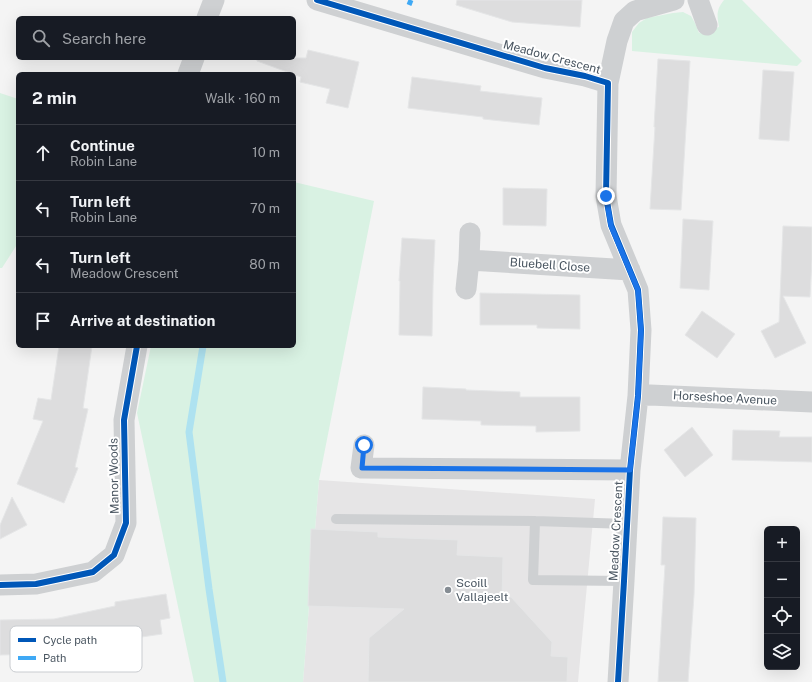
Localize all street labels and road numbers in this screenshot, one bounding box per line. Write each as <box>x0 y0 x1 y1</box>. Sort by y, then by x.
street label: Meadow Crescent <box>502 37 603 77</box>
street label: Bluebell Close <box>509 255 591 275</box>
street label: Horseshoe Avenue <box>673 388 777 408</box>
street label: Manor Woods <box>106 438 122 514</box>
street label: Meadow Crescent <box>606 480 626 581</box>

